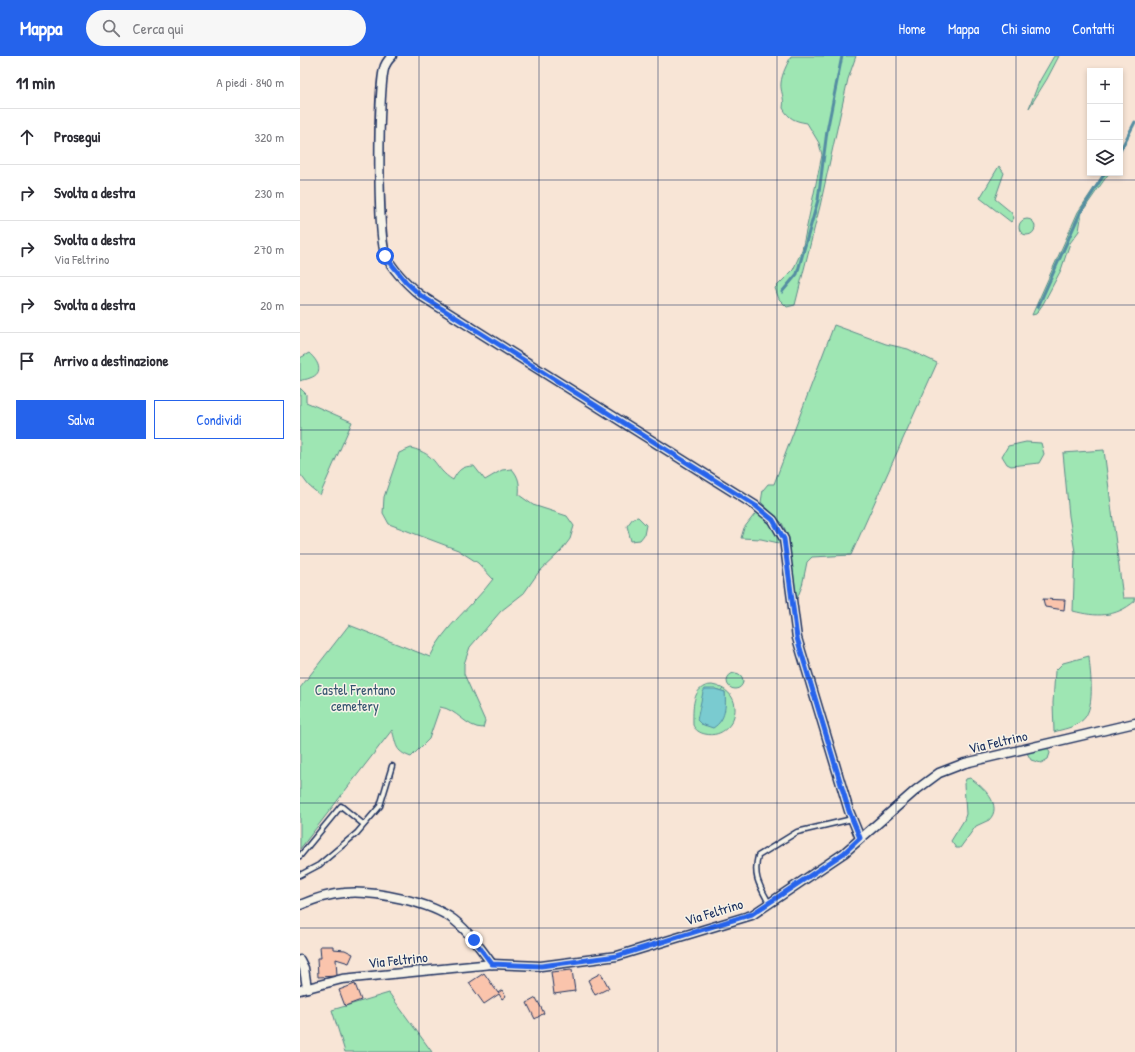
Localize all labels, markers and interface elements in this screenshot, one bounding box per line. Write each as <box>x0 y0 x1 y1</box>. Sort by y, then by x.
search box <box>86 10 366 46</box>
text: Mappa <box>20 15 62 41</box>
icon: search <box>100 17 122 39</box>
text: Cerca qui <box>132 18 184 39</box>
text: Home <box>899 19 926 38</box>
text: Mappa <box>948 19 979 38</box>
text: Chi siamo <box>1001 19 1050 38</box>
text: Contatti <box>1072 19 1115 38</box>
map controls <box>1087 68 1123 176</box>
button: + <box>1087 68 1123 104</box>
text: 11 min <box>16 71 55 94</box>
text: A piedi · 840 m <box>216 73 284 91</box>
button: − <box>1087 104 1123 140</box>
icon: ahead <box>16 126 38 148</box>
text: Prosegui <box>54 126 101 147</box>
text: 320 m <box>254 128 284 146</box>
button: layers <box>1087 140 1123 176</box>
icon: right <box>16 182 38 204</box>
text: Svolta a destra <box>54 182 135 203</box>
text: 230 m <box>254 184 284 202</box>
text: Svolta a destra <box>54 229 135 250</box>
icon: right <box>16 238 38 260</box>
text: 270 m <box>254 240 284 258</box>
route start <box>376 247 394 265</box>
text: Via Feltrino <box>54 250 109 268</box>
icon: right <box>16 294 38 316</box>
text: Svolta a destra <box>54 294 135 315</box>
text: 20 m <box>260 296 284 314</box>
icon: arrive <box>16 350 38 372</box>
text: Arrivo a destinazione <box>54 350 168 371</box>
button: Salva <box>16 400 146 439</box>
button: Condividi <box>154 400 284 439</box>
park label: Castel Frentano cemetery <box>315 680 396 716</box>
street label: Via Feltrino <box>967 725 1029 757</box>
street label: Via Feltrino <box>683 894 745 929</box>
route end <box>465 931 483 949</box>
street label: Via Feltrino <box>367 947 429 972</box>

